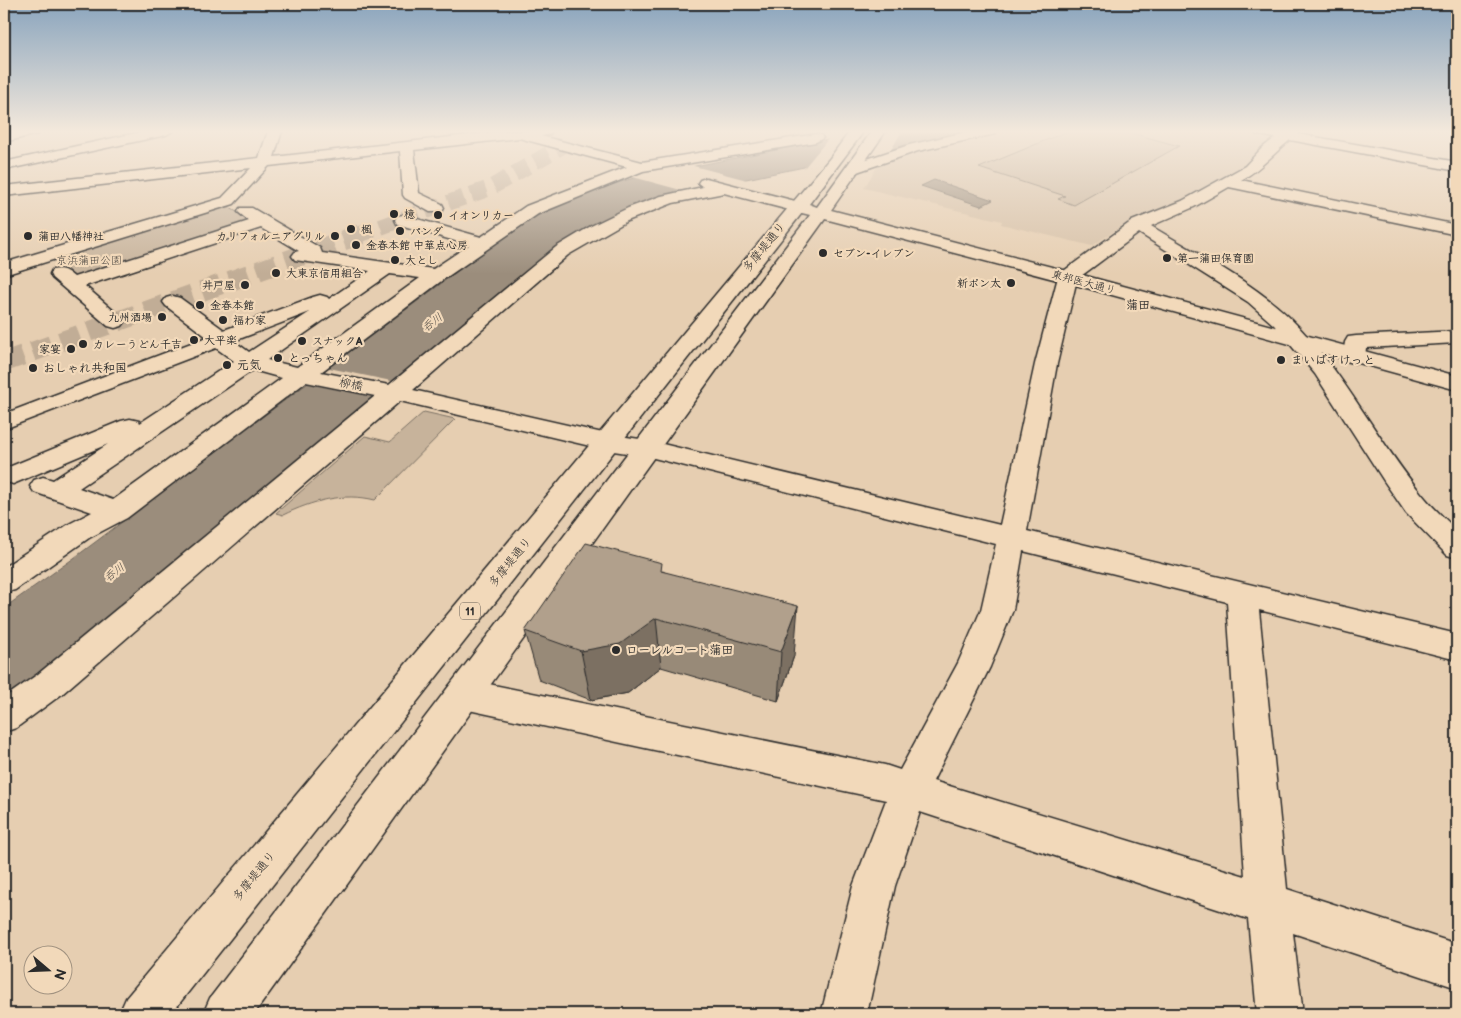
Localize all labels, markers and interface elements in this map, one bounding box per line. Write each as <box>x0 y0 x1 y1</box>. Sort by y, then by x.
marker: 檍 <box>388 208 400 220</box>
place label: 檍 <box>404 208 415 221</box>
marker: イオンリカー <box>432 209 444 221</box>
place label: イオンリカー <box>448 209 514 222</box>
street label: 多摩堤通り <box>740 219 789 275</box>
marker: 楓 <box>345 223 357 235</box>
place label: 楓 <box>361 223 372 236</box>
marker: パンダ <box>394 225 406 237</box>
place label: パンダ <box>410 225 443 238</box>
marker: 蒲田八幡神社 <box>22 230 34 242</box>
place label: 蒲田八幡神社 <box>38 230 104 243</box>
place label: カリフォルニアグリル <box>216 230 325 243</box>
marker: カリフォルニアグリル <box>329 230 341 242</box>
marker: 金春本館 中華点心房 <box>350 239 362 251</box>
place label: 金春本館 中華点心房 <box>366 239 468 252</box>
marker: セブン-イレブン <box>817 247 829 259</box>
place label: セブン-イレブン <box>833 247 915 260</box>
marker: 第一蒲田保育園 <box>1161 252 1173 264</box>
place label: 第一蒲田保育園 <box>1177 252 1254 265</box>
park label: 京浜蒲田公園 <box>56 254 122 267</box>
marker: 大とし <box>389 254 401 266</box>
place label: 大とし <box>405 254 438 267</box>
marker: 大東京信用組合 <box>270 267 282 279</box>
place label: 大東京信用組合 <box>286 267 363 280</box>
street label: 東邦医大通り <box>1050 268 1117 297</box>
place label: 新ポン太 <box>957 277 1001 290</box>
marker: 新ポン太 <box>1005 277 1017 289</box>
place label: 井戸屋 <box>202 279 235 292</box>
marker: 井戸屋 <box>239 279 251 291</box>
district label: 蒲田 <box>1126 298 1150 313</box>
marker: 金春本館 <box>194 299 206 311</box>
place label: 金春本館 <box>210 299 254 312</box>
water label: 呑川 <box>420 310 445 334</box>
place label: 九州酒場 <box>108 311 152 324</box>
marker: 九州酒場 <box>156 311 168 323</box>
marker: 福わ家 <box>217 314 229 326</box>
place label: 福わ家 <box>233 314 266 327</box>
marker: 大平楽 <box>188 334 200 346</box>
place label: 大平楽 <box>204 334 237 347</box>
marker: スナックA <box>296 335 308 347</box>
place label: スナックA <box>312 335 363 348</box>
marker: カレーうどん千吉 <box>77 338 89 350</box>
place label: カレーうどん千吉 <box>93 338 182 351</box>
place label: 家宴 <box>39 343 61 356</box>
marker: 家宴 <box>65 343 77 355</box>
place label: とっちゃん <box>288 351 348 366</box>
marker: とっちゃん <box>272 352 284 364</box>
place label: まいばすけっと <box>1291 353 1375 368</box>
marker: まいばすけっと <box>1275 354 1287 366</box>
place label: 元気 <box>237 358 261 373</box>
marker: 元気 <box>221 359 233 371</box>
place label: おしゃれ共和国 <box>43 361 127 376</box>
marker: おしゃれ共和国 <box>27 362 39 374</box>
street label: 柳橋 <box>338 375 364 394</box>
street label: 多摩堤通り <box>486 534 535 590</box>
water label: 呑川 <box>102 560 127 584</box>
road number: 11 <box>460 602 480 620</box>
place label: ローレルコート蒲田 <box>626 643 733 658</box>
marker: ローレルコート蒲田 <box>610 644 622 656</box>
street label: 多摩堤通り <box>230 848 279 904</box>
north arrow <box>22 946 72 996</box>
text: N <box>50 966 70 982</box>

